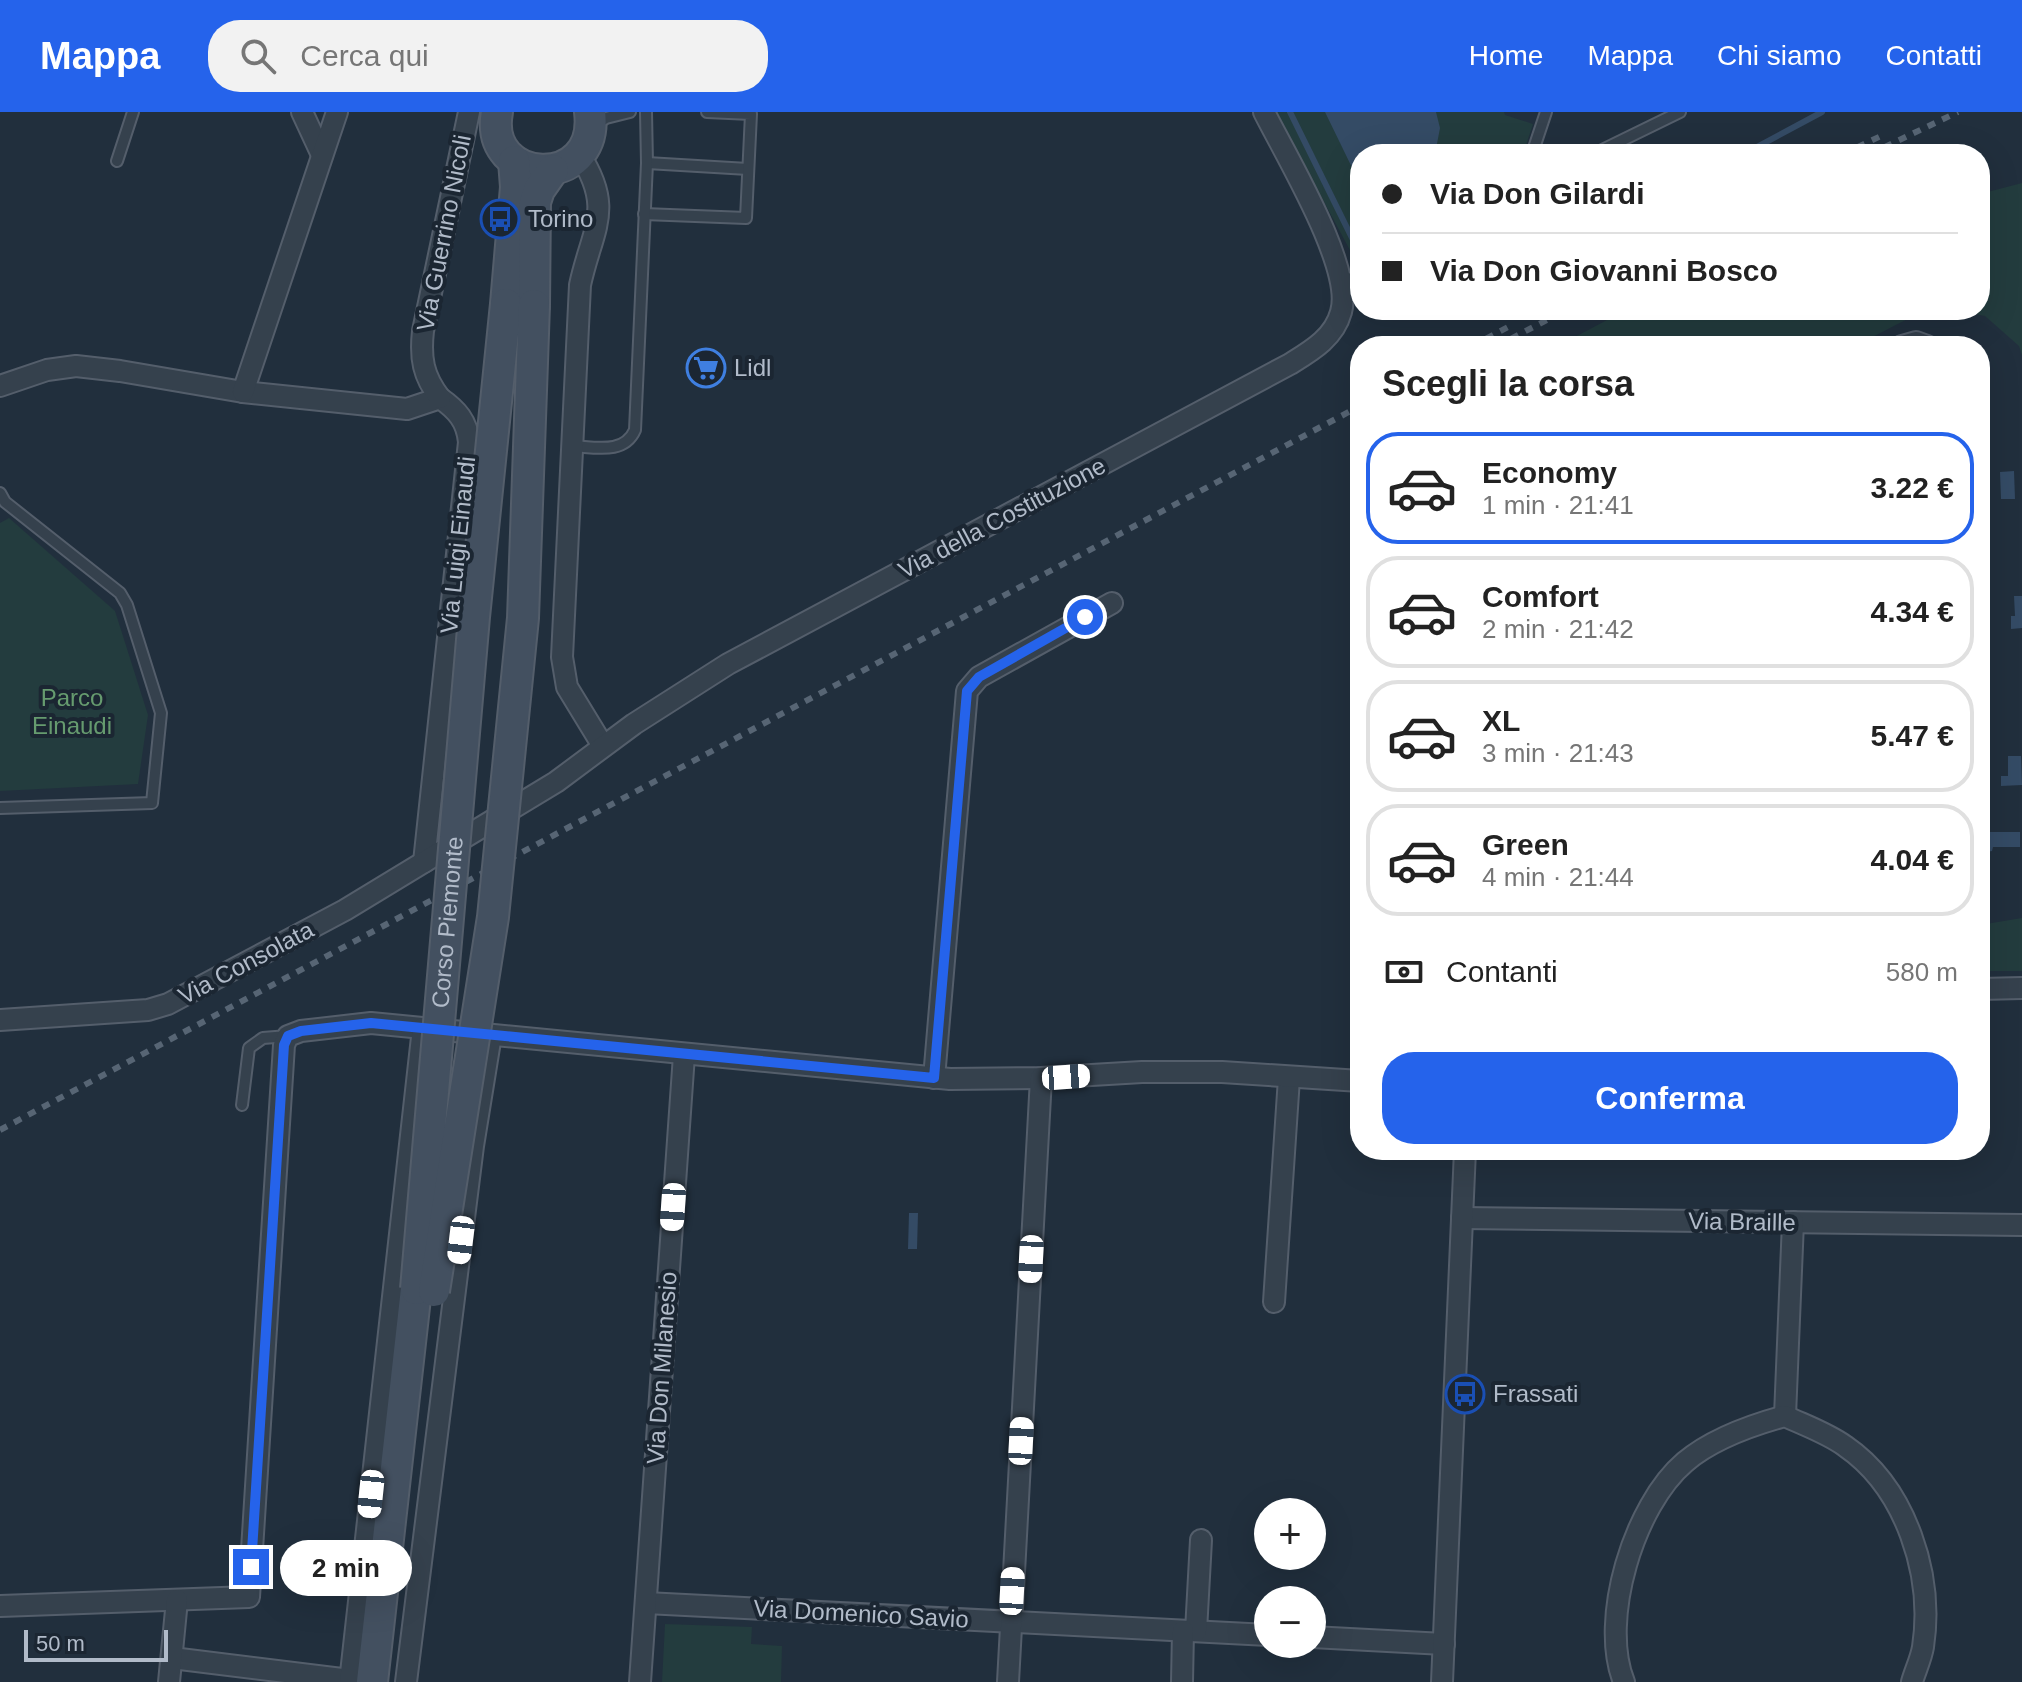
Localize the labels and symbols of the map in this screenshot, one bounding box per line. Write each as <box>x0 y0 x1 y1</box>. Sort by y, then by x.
street label: Via Guerrino Nicoli <box>411 132 476 333</box>
bus stop icon: Torino <box>479 198 521 240</box>
place label: Torino <box>528 205 593 232</box>
supermarket icon: Lidl <box>685 347 727 389</box>
place label: Lidl <box>734 354 771 381</box>
street label: Via della Costituzione <box>894 452 1110 584</box>
street label: Via Luigi Einaudi <box>435 455 480 635</box>
route start <box>1067 599 1103 635</box>
park label: Parco Einaudi <box>32 684 112 739</box>
street label: Corso Piemonte <box>426 835 468 1009</box>
street label: Via Consolata <box>174 915 318 1009</box>
car <box>1041 1063 1091 1091</box>
car <box>659 1182 687 1232</box>
street label: Via Braille <box>1688 1207 1796 1236</box>
car <box>446 1215 476 1265</box>
car <box>1018 1234 1044 1284</box>
street label: Via Don Milanesio <box>641 1271 682 1465</box>
bus stop icon: Frassati <box>1444 1373 1486 1415</box>
place label: Frassati <box>1493 1380 1578 1407</box>
car <box>1008 1416 1034 1466</box>
car <box>357 1469 385 1519</box>
callout: 2 min <box>279 1539 411 1595</box>
route end <box>233 1549 269 1585</box>
car <box>999 1566 1025 1616</box>
street label: Via Domenico Savio <box>753 1594 969 1633</box>
scale bar <box>24 1626 168 1662</box>

